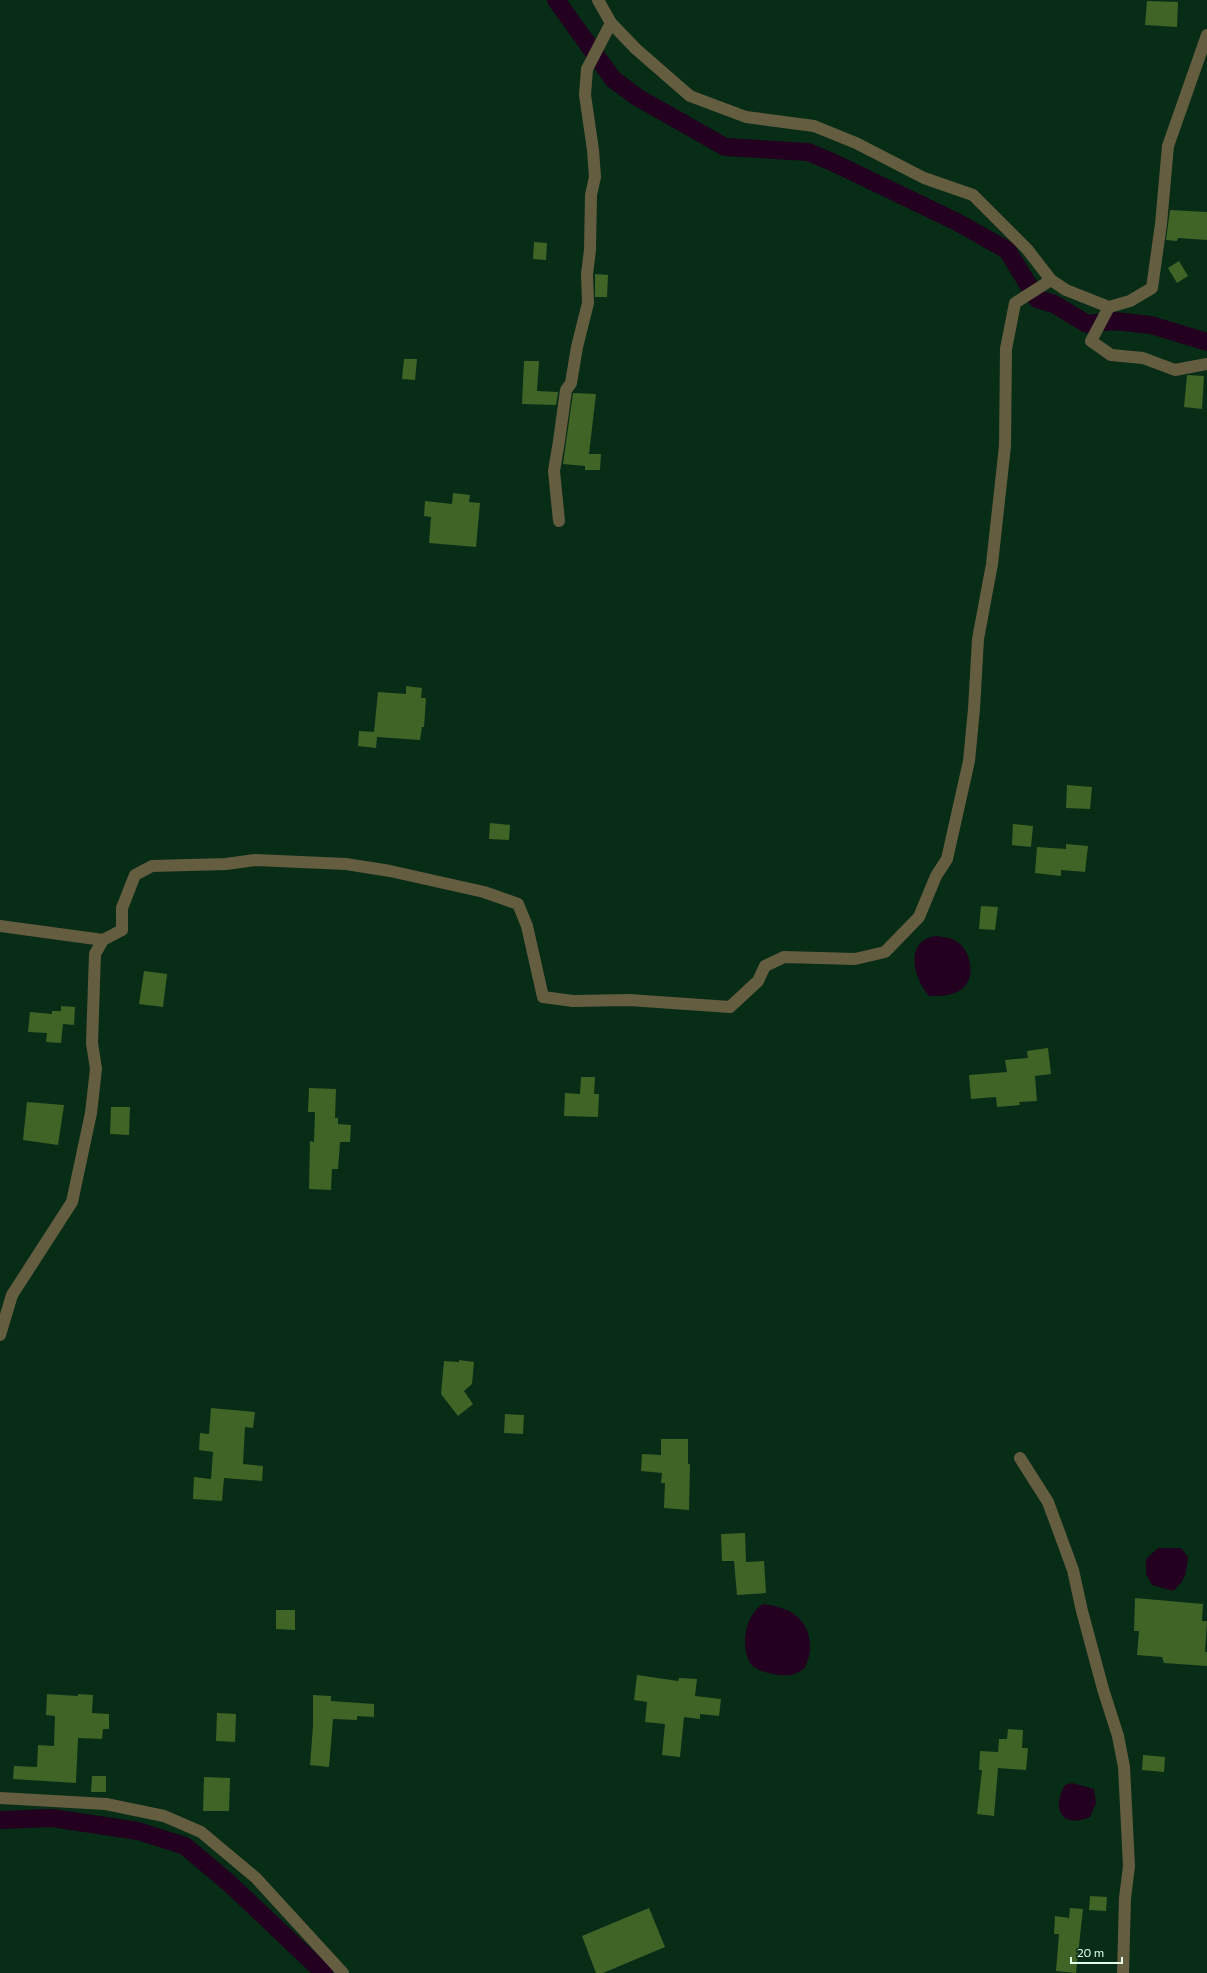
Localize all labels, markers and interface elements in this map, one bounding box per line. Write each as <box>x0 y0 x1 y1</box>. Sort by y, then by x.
scale bar <box>1071 1939 1122 1965</box>
text: 20 m <box>1077 1945 1104 1959</box>

